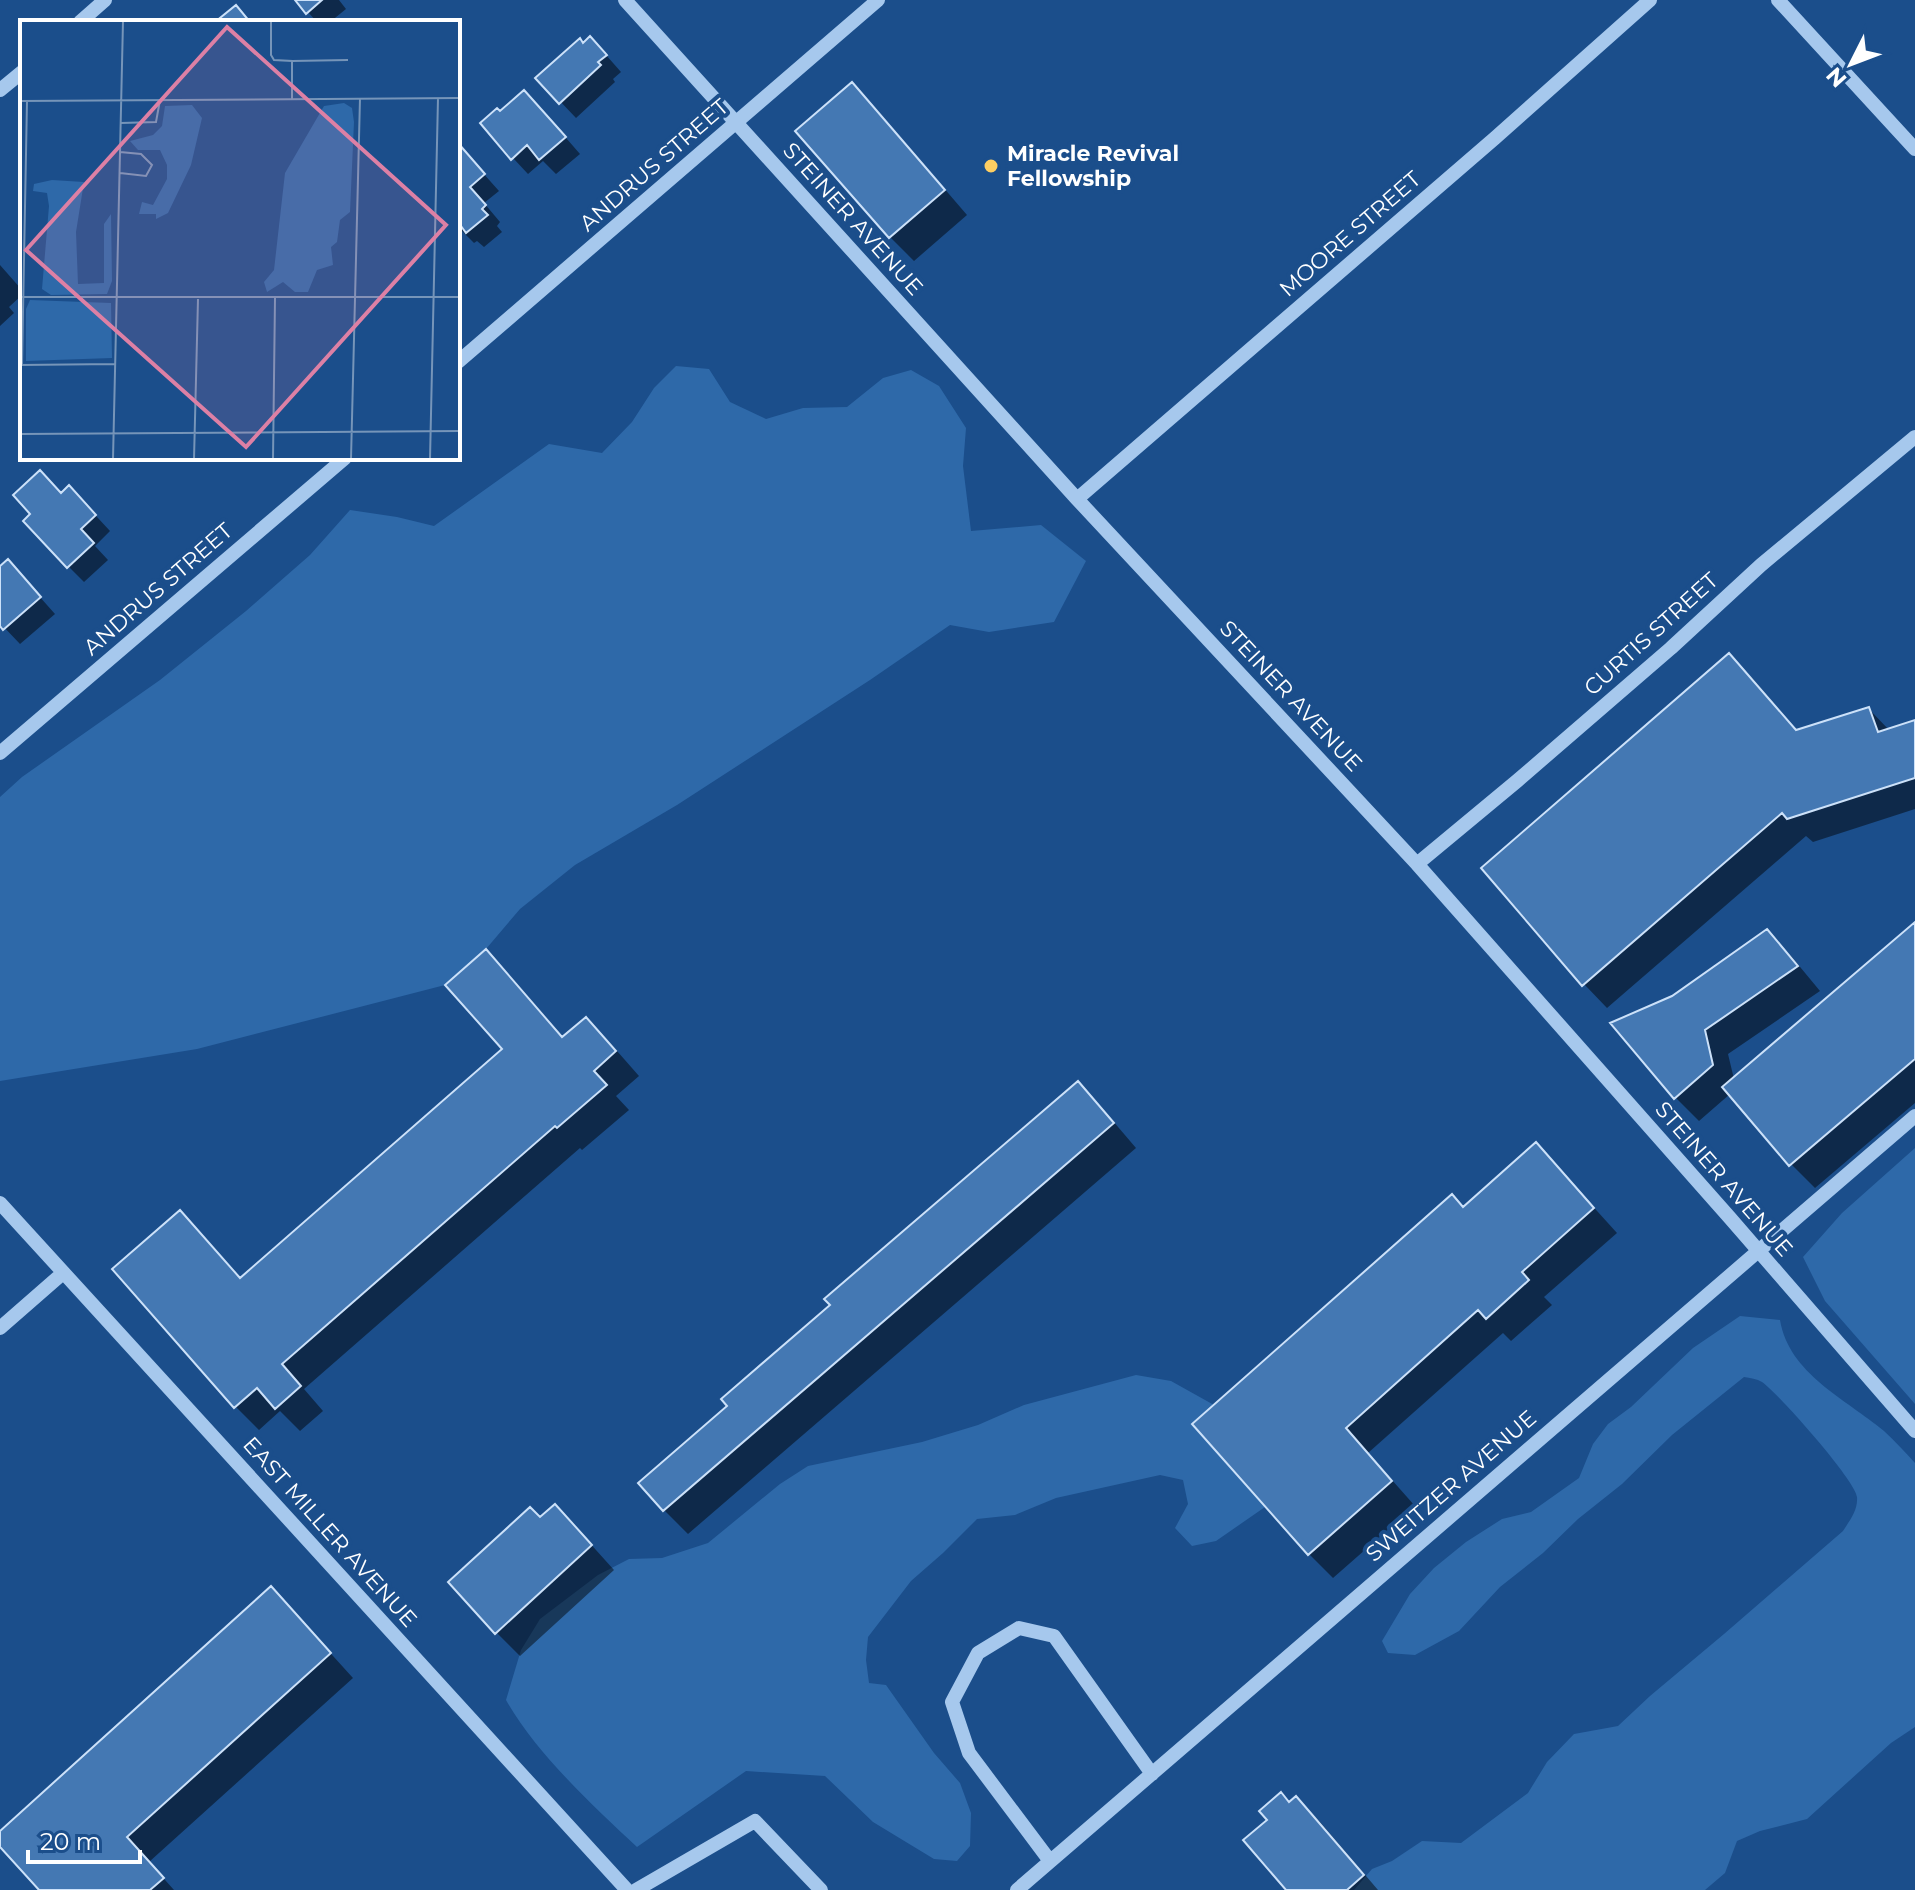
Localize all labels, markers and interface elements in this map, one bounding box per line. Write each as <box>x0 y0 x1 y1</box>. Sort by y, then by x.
inset map <box>20 20 460 460</box>
north arrow <box>1811 24 1891 104</box>
text: N <box>1821 61 1852 93</box>
street label: ANDRUS STREET <box>574 93 734 237</box>
street label: STEINER AVENUE <box>777 137 929 301</box>
place label: Miracle Revival Fellowship <box>1007 140 1179 192</box>
marker: Miracle Revival Fellowship <box>982 157 1000 175</box>
street label: MOORE STREET <box>1274 165 1426 303</box>
street label: ANDRUS STREET <box>78 517 238 661</box>
street label: CURTIS STREET <box>1578 566 1724 701</box>
street label: STEINER AVENUE <box>1214 615 1368 777</box>
street label: STEINER AVENUE <box>1649 1096 1799 1262</box>
street label: SWEITZER AVENUE <box>1360 1405 1542 1567</box>
street label: EAST MILLER AVENUE <box>237 1431 423 1633</box>
scale bar <box>28 1814 140 1864</box>
text: 20 m <box>40 1827 101 1856</box>

